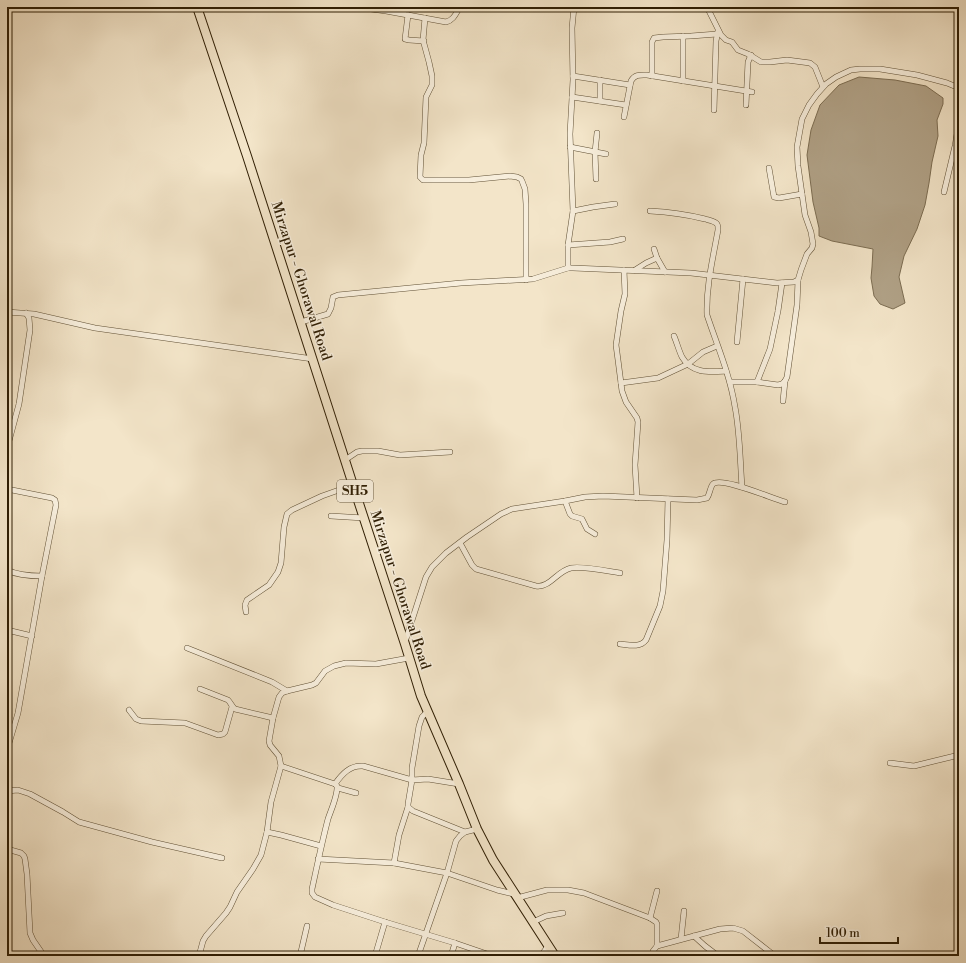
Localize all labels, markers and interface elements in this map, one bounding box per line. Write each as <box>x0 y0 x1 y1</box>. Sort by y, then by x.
street label: Mirzapur - Ghorawal Road <box>267 199 335 363</box>
road number: SH5 <box>337 480 373 502</box>
street label: Mirzapur - Ghorawal Road <box>366 508 434 672</box>
scale bar <box>820 919 898 945</box>
text: 100 m <box>826 926 860 941</box>

